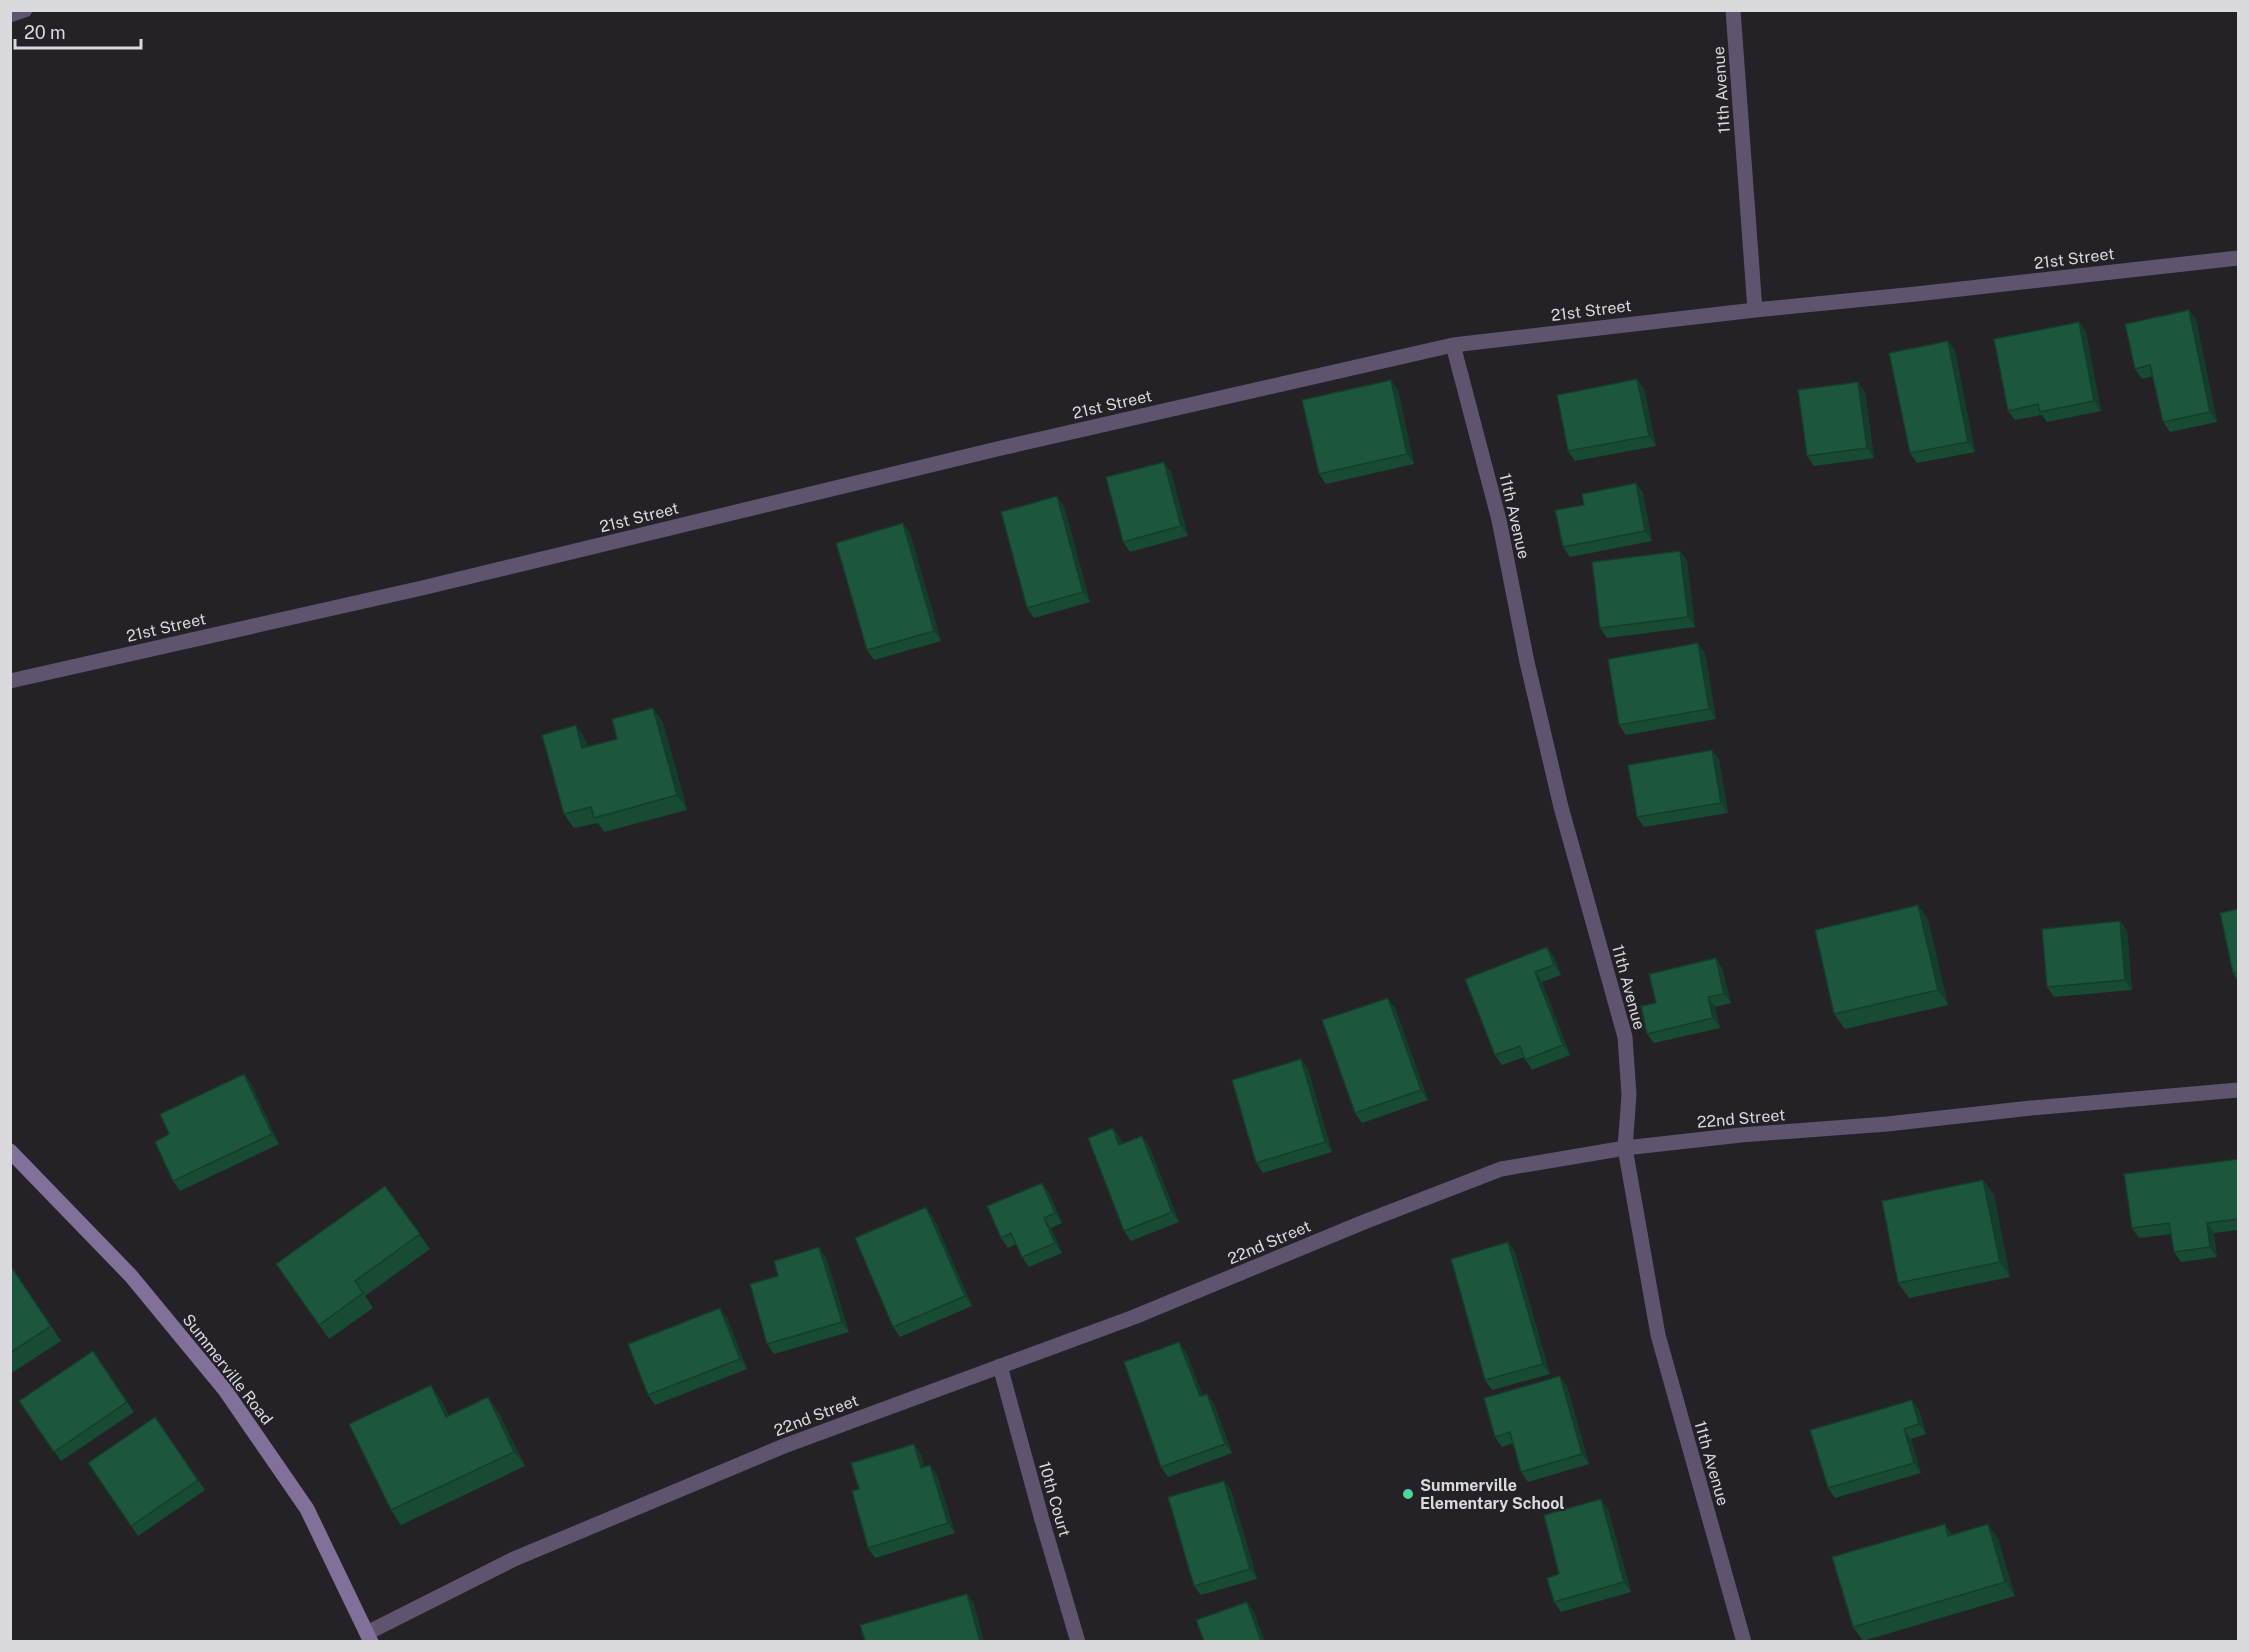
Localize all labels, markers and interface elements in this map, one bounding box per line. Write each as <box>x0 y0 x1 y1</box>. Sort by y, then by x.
scale bar <box>15 12 141 50</box>
text: 20 m <box>24 22 66 43</box>
street label: 11th Avenue <box>1709 46 1734 134</box>
street label: 21st Street <box>2033 244 2115 273</box>
street label: 21st Street <box>1550 296 1632 325</box>
street label: 21st Street <box>1071 386 1154 423</box>
street label: 11th Avenue <box>1495 471 1534 561</box>
street label: 21st Street <box>598 498 681 536</box>
street label: 21st Street <box>125 609 208 646</box>
street label: 11th Avenue <box>1608 943 1649 1032</box>
street label: 22nd Street <box>1696 1105 1786 1132</box>
street label: 22nd Street <box>1225 1216 1314 1268</box>
street label: Summerville Road <box>178 1310 277 1428</box>
street label: 22nd Street <box>771 1391 861 1440</box>
street label: 11th Avenue <box>1690 1419 1733 1508</box>
street label: 10th Court <box>1035 1459 1074 1539</box>
place label: Summerville Elementary School <box>1420 1476 1565 1513</box>
marker: Summerville Elementary School <box>1401 1487 1415 1501</box>

